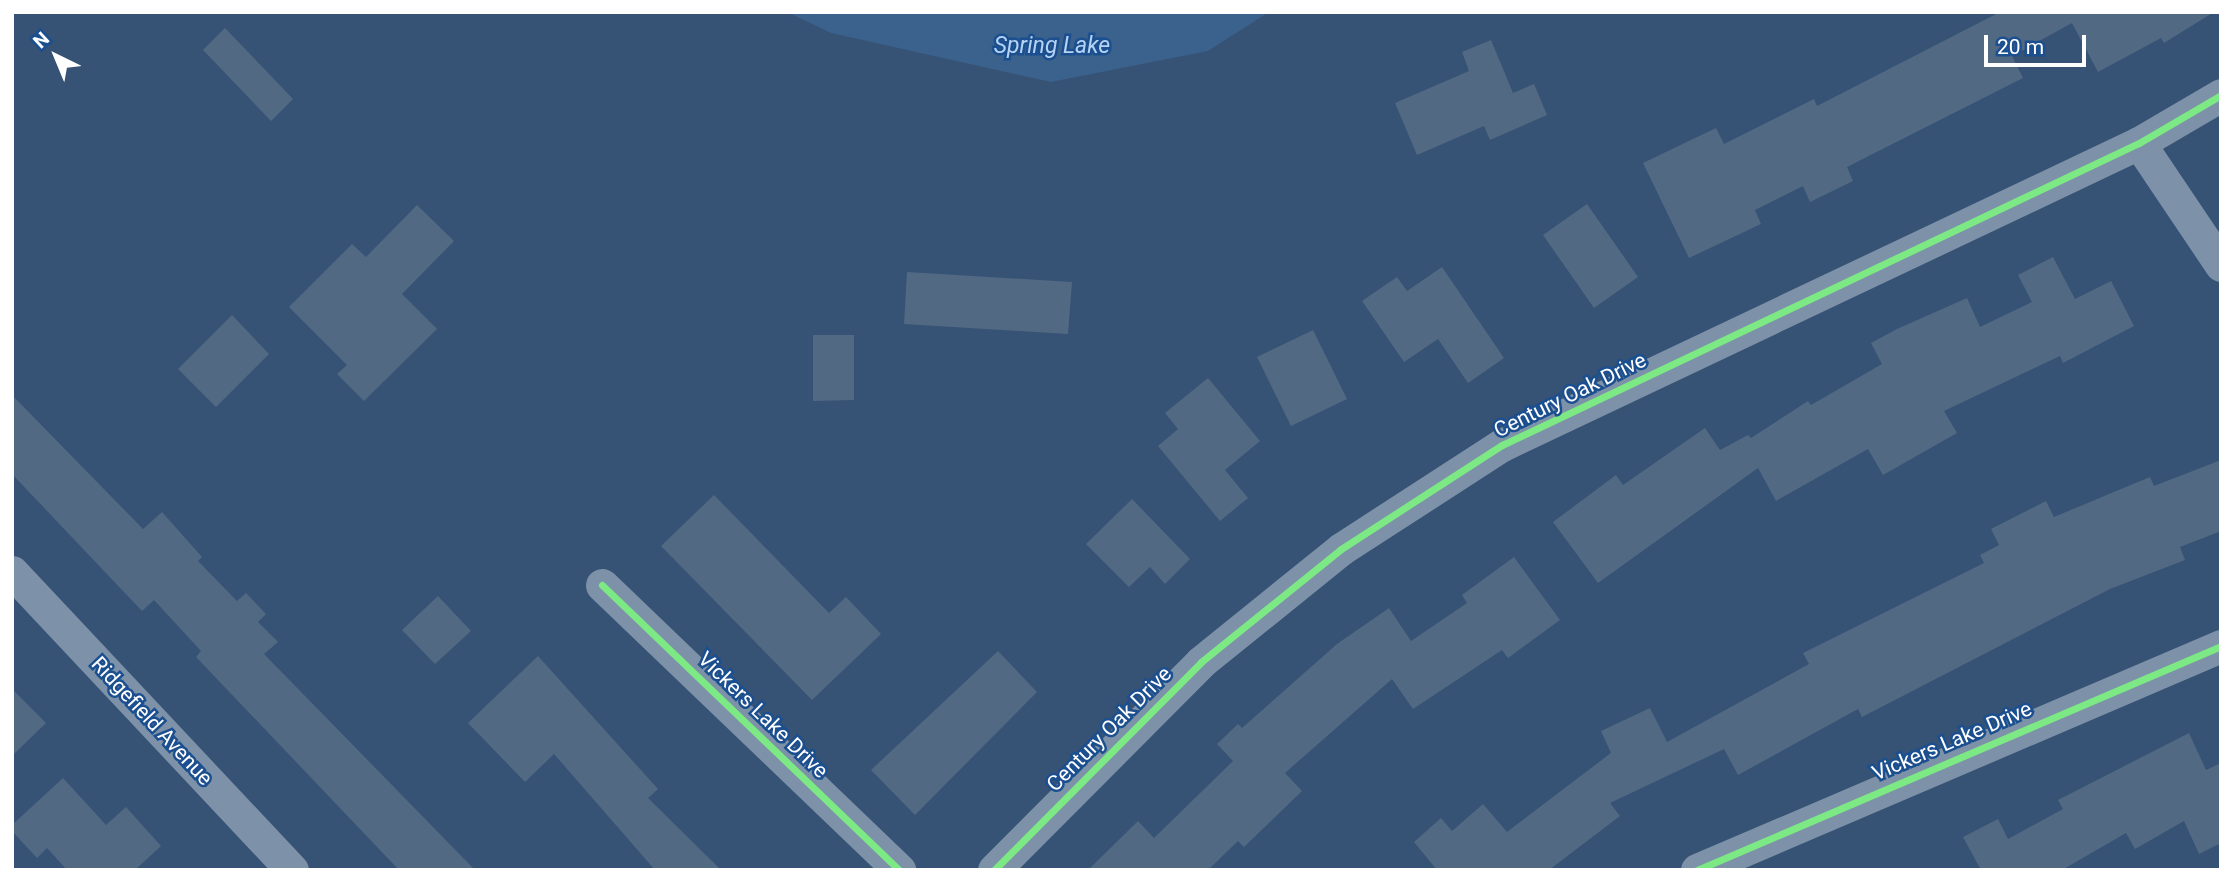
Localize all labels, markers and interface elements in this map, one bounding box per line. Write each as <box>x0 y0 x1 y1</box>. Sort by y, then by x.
north arrow <box>21 21 91 91</box>
scale bar <box>1988 21 2090 65</box>
text: N <box>29 27 54 53</box>
water label: Spring Lake <box>994 32 1110 60</box>
text: 20 m <box>1997 35 2044 59</box>
street label: Century Oak Drive <box>1490 347 1650 443</box>
street label: Vickers Lake Drive <box>693 647 833 783</box>
street label: Ridgefield Avenue <box>86 652 218 790</box>
street label: Century Oak Drive <box>1041 661 1177 797</box>
street label: Vickers Lake Drive <box>1868 696 2036 786</box>

